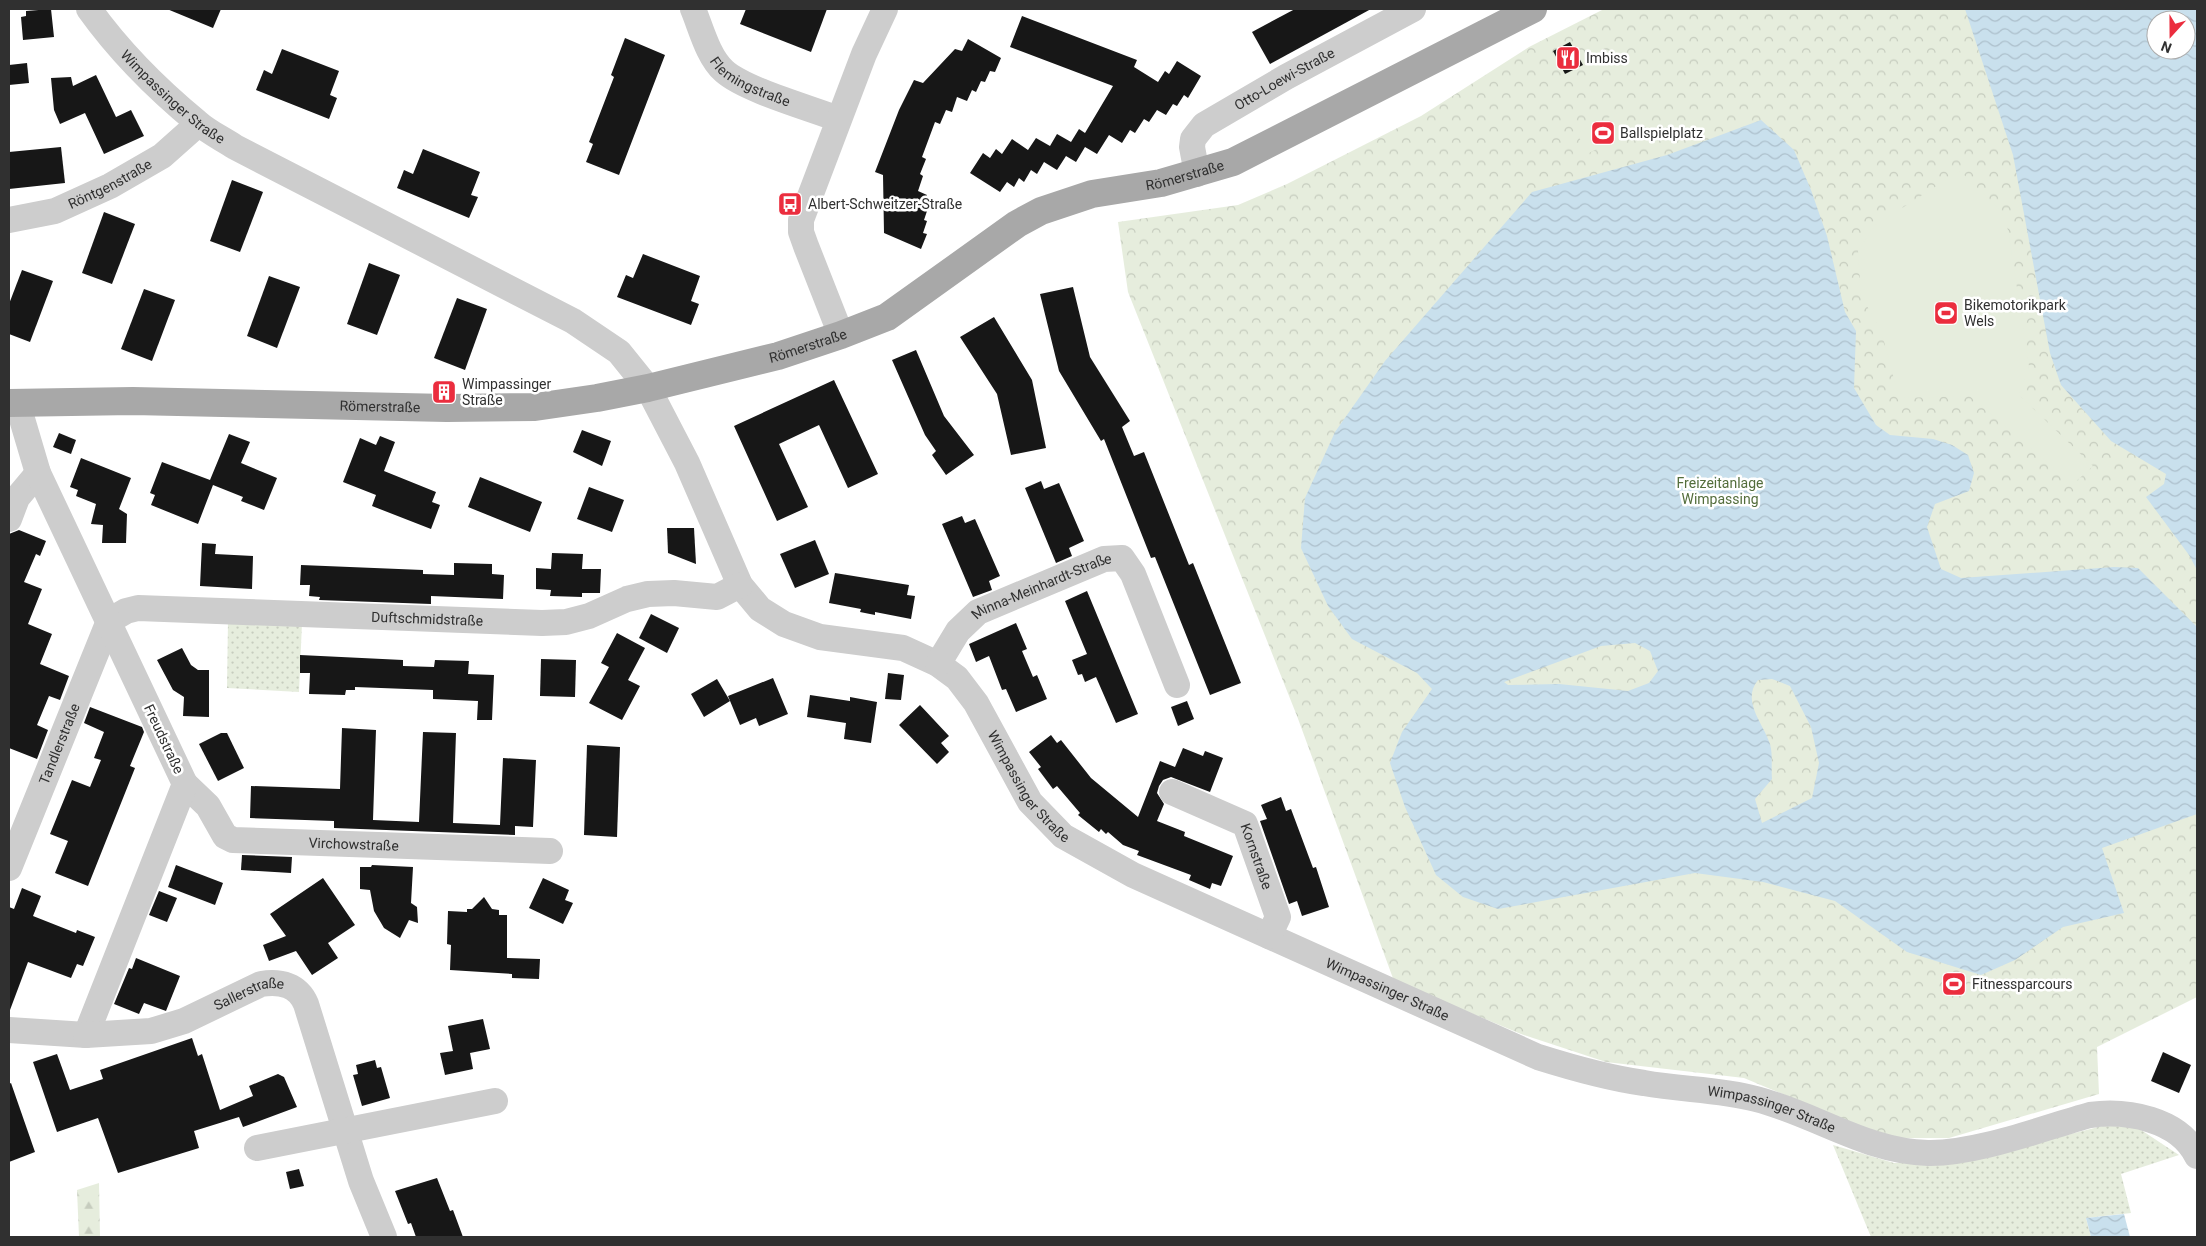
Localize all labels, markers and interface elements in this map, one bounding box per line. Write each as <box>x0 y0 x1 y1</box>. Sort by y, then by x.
north arrow <box>2146 10 2196 60</box>
text: N <box>2159 38 2174 56</box>
street label: Otto-Loewi-Straße <box>1232 45 1337 113</box>
restaurant icon: Imbiss <box>1555 45 1581 71</box>
street label: Wimpassinger Straße <box>118 47 228 147</box>
place label: Imbiss <box>1586 50 1628 66</box>
street label: Flemingstraße <box>707 54 792 110</box>
sports icon: Ballspielplatz <box>1590 120 1616 146</box>
place label: Ballspielplatz <box>1620 125 1703 141</box>
street label: Röntgenstraße <box>66 156 154 212</box>
street label: Römerstraße <box>1144 157 1226 193</box>
bus stop icon: Albert-Schweitzer-Straße <box>777 191 803 217</box>
place label: Albert-Schweitzer-Straße <box>808 196 962 212</box>
place label: Bikemotorikpark Wels <box>1964 297 2067 329</box>
sports icon: Bikemotorikpark Wels <box>1933 300 1959 326</box>
street label: Römerstraße <box>767 326 849 366</box>
place label: Wimpassinger Straße <box>462 376 551 408</box>
building icon: Wimpassinger Straße <box>431 379 457 405</box>
street label: Römerstraße <box>339 398 420 415</box>
park label: Freizeitanlage Wimpassing <box>1677 475 1763 507</box>
street label: Minna-Meinhardt-Straße <box>968 551 1112 622</box>
street label: Duftschmidstraße <box>371 609 483 629</box>
street label: Tandlerstraße <box>36 701 83 787</box>
street label: Freudstraße <box>141 702 187 776</box>
street label: Wimpassinger Straße <box>985 728 1072 846</box>
street label: Kornstraße <box>1237 821 1276 891</box>
street label: Virchowstraße <box>308 835 399 854</box>
street label: Wimpassinger Straße <box>1323 955 1452 1024</box>
sports icon: Fitnessparcours <box>1941 971 1967 997</box>
street label: Sallerstraße <box>211 975 285 1013</box>
place label: Fitnessparcours <box>1972 976 2072 992</box>
street label: Wimpassinger Straße <box>1707 1083 1838 1136</box>

